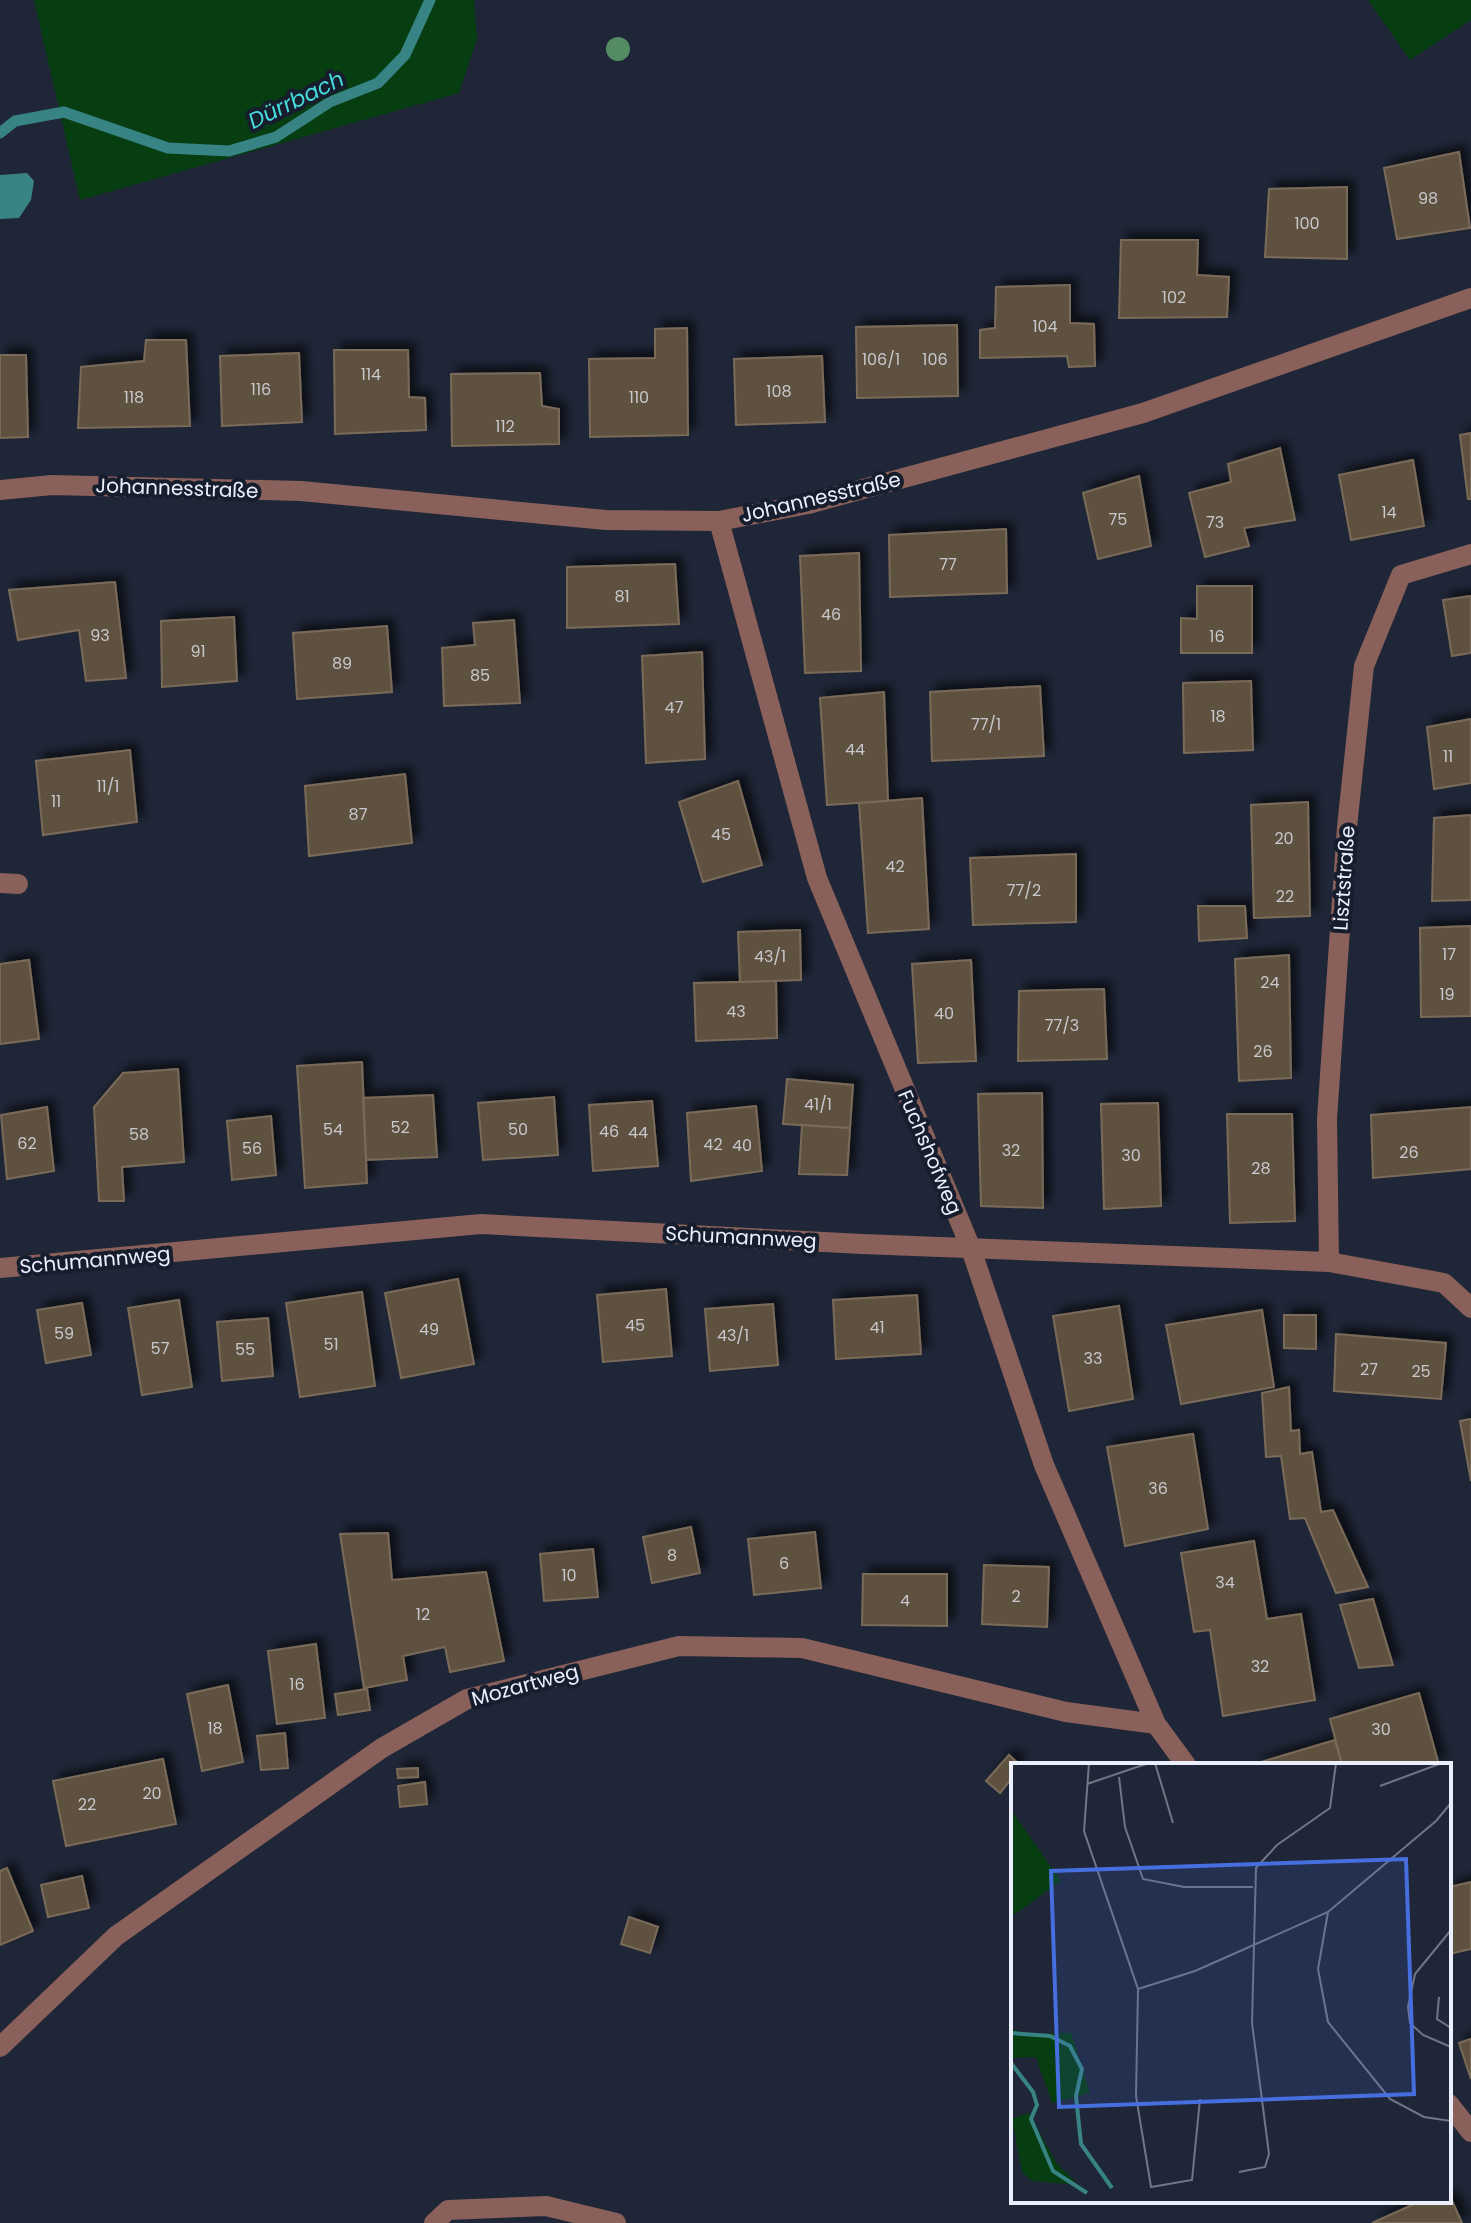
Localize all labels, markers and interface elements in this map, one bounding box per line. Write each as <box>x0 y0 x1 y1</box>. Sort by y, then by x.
water label: Dürrbach <box>243 63 349 137</box>
house number: 98 <box>1418 187 1438 210</box>
house number: 100 <box>1294 212 1320 235</box>
house number: 102 <box>1162 286 1186 309</box>
house number: 104 <box>1032 315 1058 338</box>
house number: 106/1 <box>862 348 900 371</box>
house number: 106 <box>922 348 948 371</box>
house number: 114 <box>361 363 381 386</box>
house number: 116 <box>251 378 271 401</box>
house number: 108 <box>766 380 792 403</box>
house number: 118 <box>124 386 144 409</box>
house number: 110 <box>629 386 649 409</box>
house number: 112 <box>495 415 515 438</box>
street label: Johannesstraße <box>738 465 904 529</box>
street label: Johannesstraße <box>95 471 259 505</box>
house number: 14 <box>1381 501 1397 524</box>
house number: 75 <box>1109 508 1127 531</box>
house number: 73 <box>1206 511 1224 534</box>
house number: 77 <box>939 553 957 576</box>
house number: 81 <box>614 585 630 608</box>
house number: 46 <box>821 603 841 626</box>
house number: 93 <box>90 624 110 647</box>
house number: 16 <box>1209 625 1225 648</box>
house number: 91 <box>190 640 206 663</box>
house number: 89 <box>332 652 352 675</box>
house number: 85 <box>470 664 490 687</box>
house number: 47 <box>665 696 684 719</box>
house number: 18 <box>1210 705 1226 728</box>
house number: 77/1 <box>971 713 1001 736</box>
house number: 44 <box>845 738 865 761</box>
house number: 11 <box>1443 745 1453 768</box>
house number: 11/1 <box>97 775 119 798</box>
house number: 11 <box>51 790 61 813</box>
house number: 87 <box>349 803 368 826</box>
house number: 45 <box>711 823 731 846</box>
street label: Lisztstraße <box>1326 825 1362 931</box>
house number: 20 <box>1274 827 1294 850</box>
house number: 42 <box>885 855 905 878</box>
house number: 77/2 <box>1007 879 1041 902</box>
house number: 22 <box>1276 885 1294 908</box>
house number: 17 <box>1442 943 1456 966</box>
house number: 43/1 <box>754 945 786 968</box>
house number: 24 <box>1260 971 1280 994</box>
house number: 19 <box>1439 983 1455 1006</box>
house number: 43 <box>726 1000 746 1023</box>
house number: 40 <box>934 1002 954 1025</box>
house number: 77/3 <box>1045 1014 1079 1037</box>
house number: 26 <box>1253 1040 1273 1063</box>
street label: Fuchshofweg <box>891 1085 969 1219</box>
house number: 41/1 <box>804 1093 832 1116</box>
house number: 52 <box>390 1116 410 1139</box>
house number: 54 <box>323 1118 343 1141</box>
house number: 50 <box>508 1118 528 1141</box>
house number: 46 <box>599 1120 619 1143</box>
house number: 44 <box>628 1121 648 1144</box>
house number: 58 <box>129 1123 149 1146</box>
house number: 62 <box>17 1132 37 1155</box>
house number: 42 <box>703 1133 723 1156</box>
house number: 40 <box>732 1134 752 1157</box>
house number: 56 <box>242 1137 262 1160</box>
house number: 32 <box>1002 1139 1020 1162</box>
house number: 26 <box>1399 1141 1419 1164</box>
house number: 30 <box>1121 1144 1141 1167</box>
house number: 28 <box>1251 1157 1271 1180</box>
street label: Schumannweg <box>665 1219 817 1255</box>
street label: Schumannweg <box>18 1239 172 1281</box>
house number: 45 <box>625 1314 645 1337</box>
house number: 41 <box>869 1316 885 1339</box>
house number: 49 <box>419 1318 439 1341</box>
house number: 59 <box>54 1322 74 1345</box>
house number: 43/1 <box>717 1324 749 1347</box>
house number: 51 <box>323 1333 339 1356</box>
house number: 57 <box>151 1337 170 1360</box>
house number: 55 <box>235 1338 255 1361</box>
house number: 33 <box>1084 1347 1102 1370</box>
house number: 27 <box>1360 1358 1378 1381</box>
house number: 25 <box>1411 1360 1431 1383</box>
house number: 36 <box>1148 1477 1168 1500</box>
house number: 8 <box>667 1544 677 1567</box>
house number: 6 <box>779 1552 789 1575</box>
house number: 10 <box>561 1564 577 1587</box>
house number: 34 <box>1215 1571 1235 1594</box>
house number: 2 <box>1011 1585 1021 1608</box>
house number: 4 <box>900 1589 910 1612</box>
house number: 12 <box>416 1603 430 1626</box>
house number: 32 <box>1251 1655 1269 1678</box>
street label: Mozartweg <box>468 1657 582 1713</box>
house number: 16 <box>289 1673 305 1696</box>
house number: 18 <box>207 1717 223 1740</box>
house number: 30 <box>1371 1718 1391 1741</box>
inset map <box>1011 1763 1451 2203</box>
house number: 20 <box>142 1782 162 1805</box>
house number: 22 <box>78 1793 96 1816</box>

